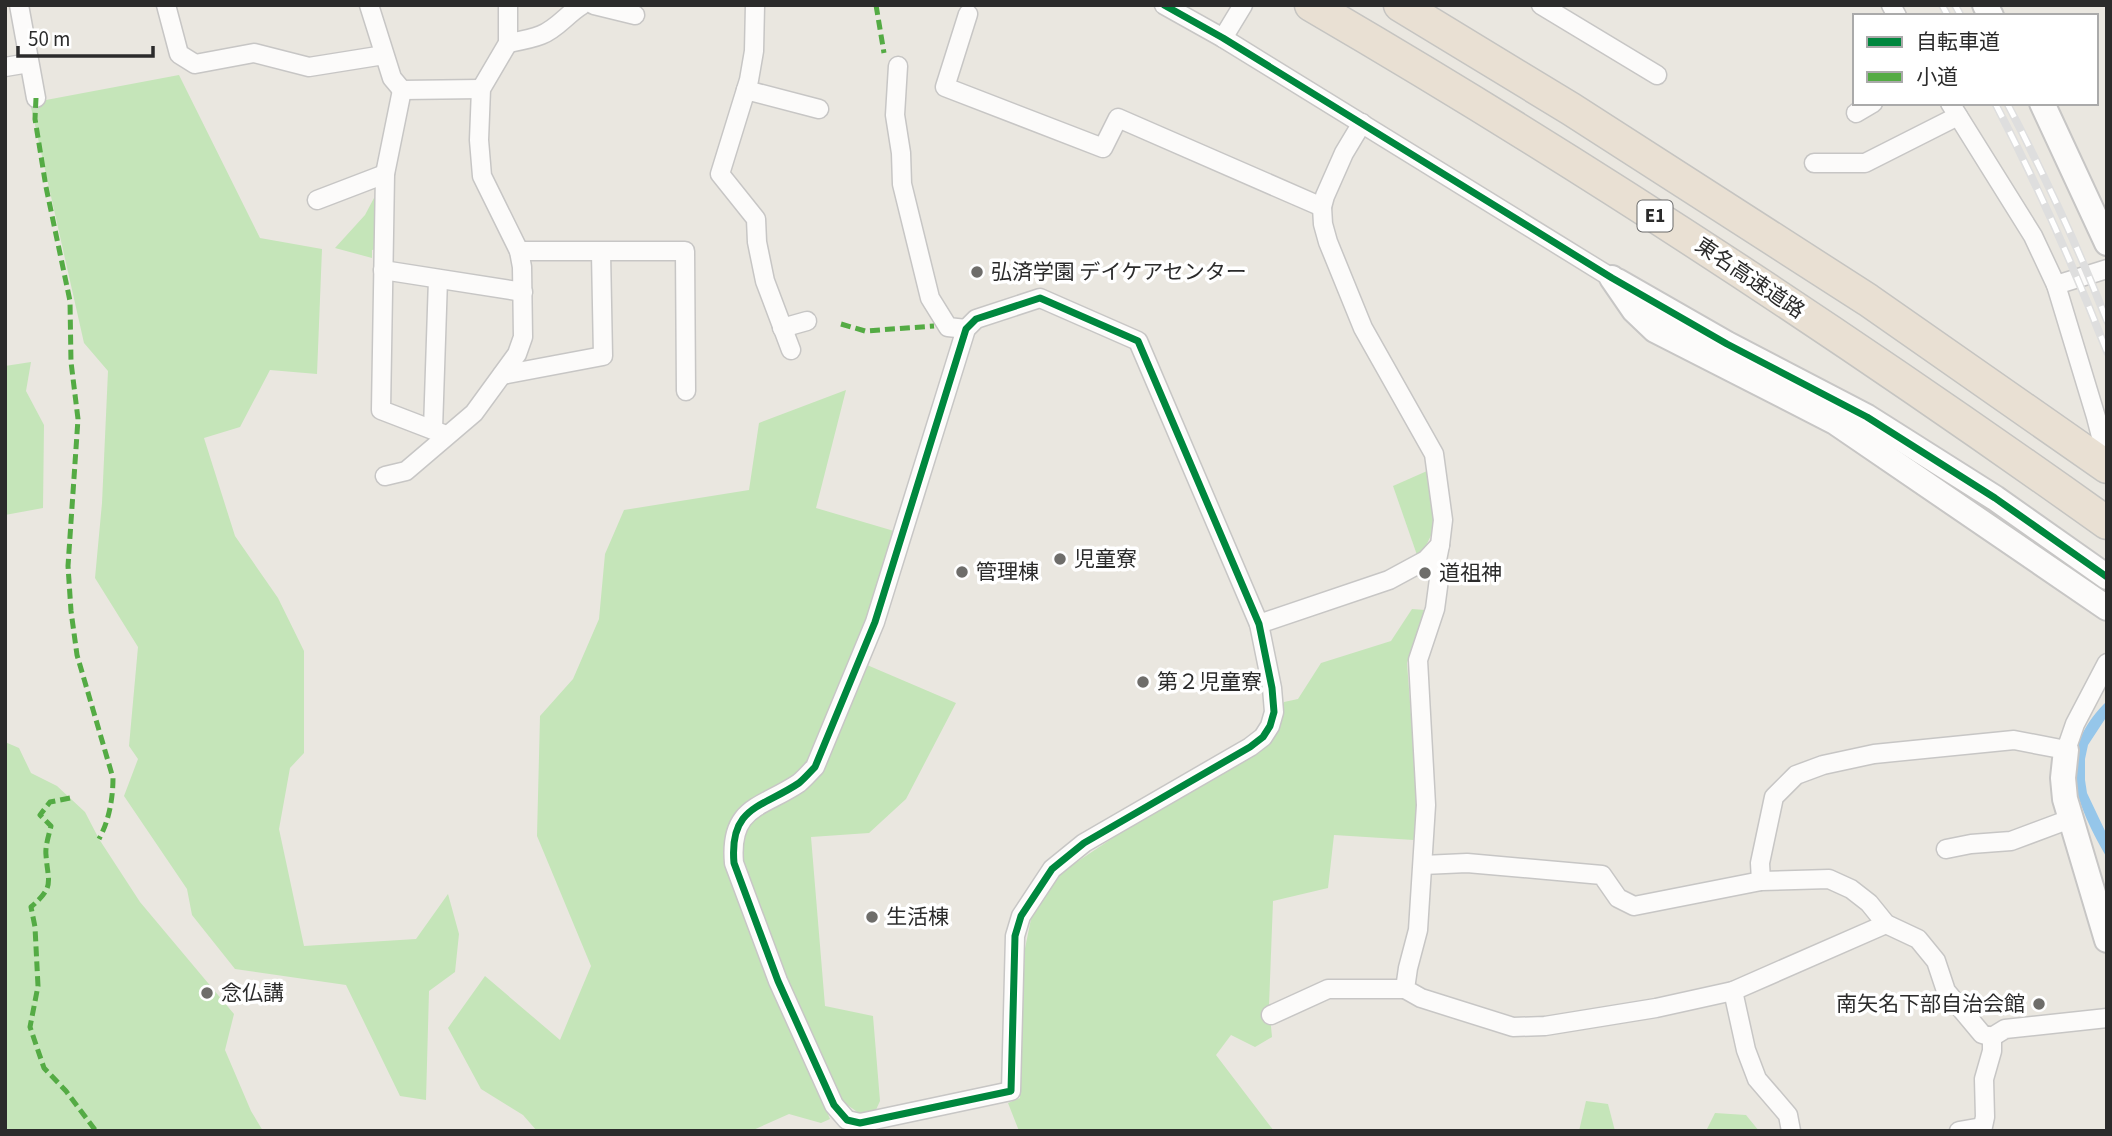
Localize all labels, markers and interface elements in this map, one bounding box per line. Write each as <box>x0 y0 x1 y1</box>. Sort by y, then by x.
scale bar <box>18 14 152 58</box>
legend <box>1853 14 2098 105</box>
text: 50 m <box>28 24 70 54</box>
text: 自転車道 <box>1916 27 2000 57</box>
text: 小道 <box>1916 62 1958 92</box>
road number: E1 <box>1638 200 1672 232</box>
street label: 東名高速道路 <box>1689 230 1811 326</box>
place label: 弘済学園 デイケアセンター <box>991 257 1247 287</box>
marker: 弘済学園 デイケアセンター <box>969 264 985 280</box>
place label: 児童寮 <box>1074 544 1137 574</box>
marker: 児童寮 <box>1052 551 1068 567</box>
place label: 管理棟 <box>976 557 1039 587</box>
place label: 道祖神 <box>1439 558 1502 588</box>
marker: 管理棟 <box>954 564 970 580</box>
marker: 道祖神 <box>1417 565 1433 581</box>
place label: 第２児童寮 <box>1157 667 1262 697</box>
marker: 第２児童寮 <box>1135 674 1151 690</box>
place label: 生活棟 <box>886 902 949 932</box>
marker: 生活棟 <box>864 909 880 925</box>
place label: 念仏講 <box>221 978 284 1008</box>
marker: 念仏講 <box>199 985 215 1001</box>
place label: 南矢名下部自治会館 <box>1836 989 2025 1019</box>
marker: 南矢名下部自治会館 <box>2031 996 2047 1012</box>

